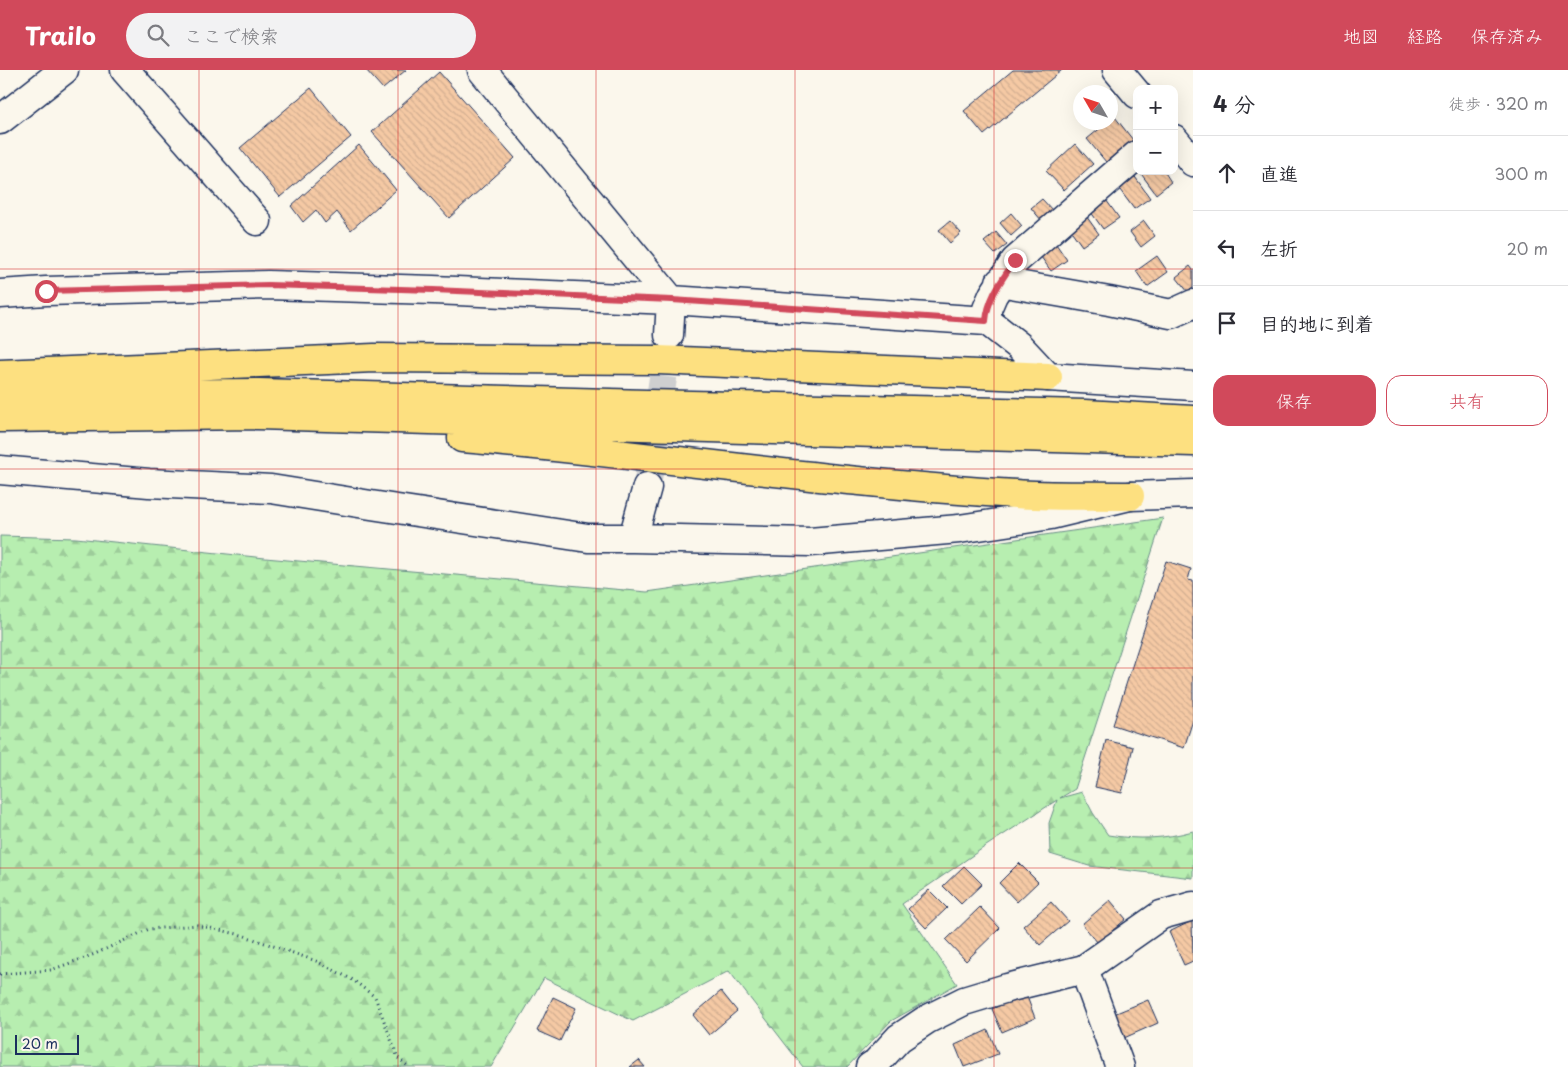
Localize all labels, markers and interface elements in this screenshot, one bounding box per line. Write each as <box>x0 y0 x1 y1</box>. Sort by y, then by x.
search box <box>126 13 476 58</box>
text: Trailo <box>25 17 96 53</box>
icon: search <box>144 21 172 49</box>
text: ここで検索 <box>184 21 279 49</box>
text: 地図 <box>1343 22 1379 49</box>
text: 経路 <box>1407 22 1443 49</box>
text: 保存済み <box>1471 22 1543 49</box>
north arrow <box>1073 85 1118 130</box>
map controls <box>1133 85 1178 175</box>
button: + <box>1133 85 1178 130</box>
text: 4 分 <box>1213 87 1255 119</box>
text: 徒歩 · 320 m <box>1449 91 1548 115</box>
button: − <box>1133 130 1178 175</box>
icon: ahead <box>1213 159 1241 187</box>
text: 直進 <box>1260 159 1298 187</box>
text: 300 m <box>1494 161 1548 185</box>
icon: left <box>1213 234 1241 262</box>
text: 左折 <box>1260 234 1298 262</box>
text: 20 m <box>1507 236 1548 260</box>
route end <box>1004 249 1027 272</box>
route start <box>35 280 58 303</box>
icon: arrive <box>1213 309 1241 337</box>
text: 目的地に到着 <box>1260 309 1374 337</box>
button: 保存 <box>1213 375 1376 426</box>
button: 共有 <box>1386 375 1548 426</box>
scale bar <box>15 1032 79 1055</box>
text: 20 m <box>22 1033 58 1054</box>

